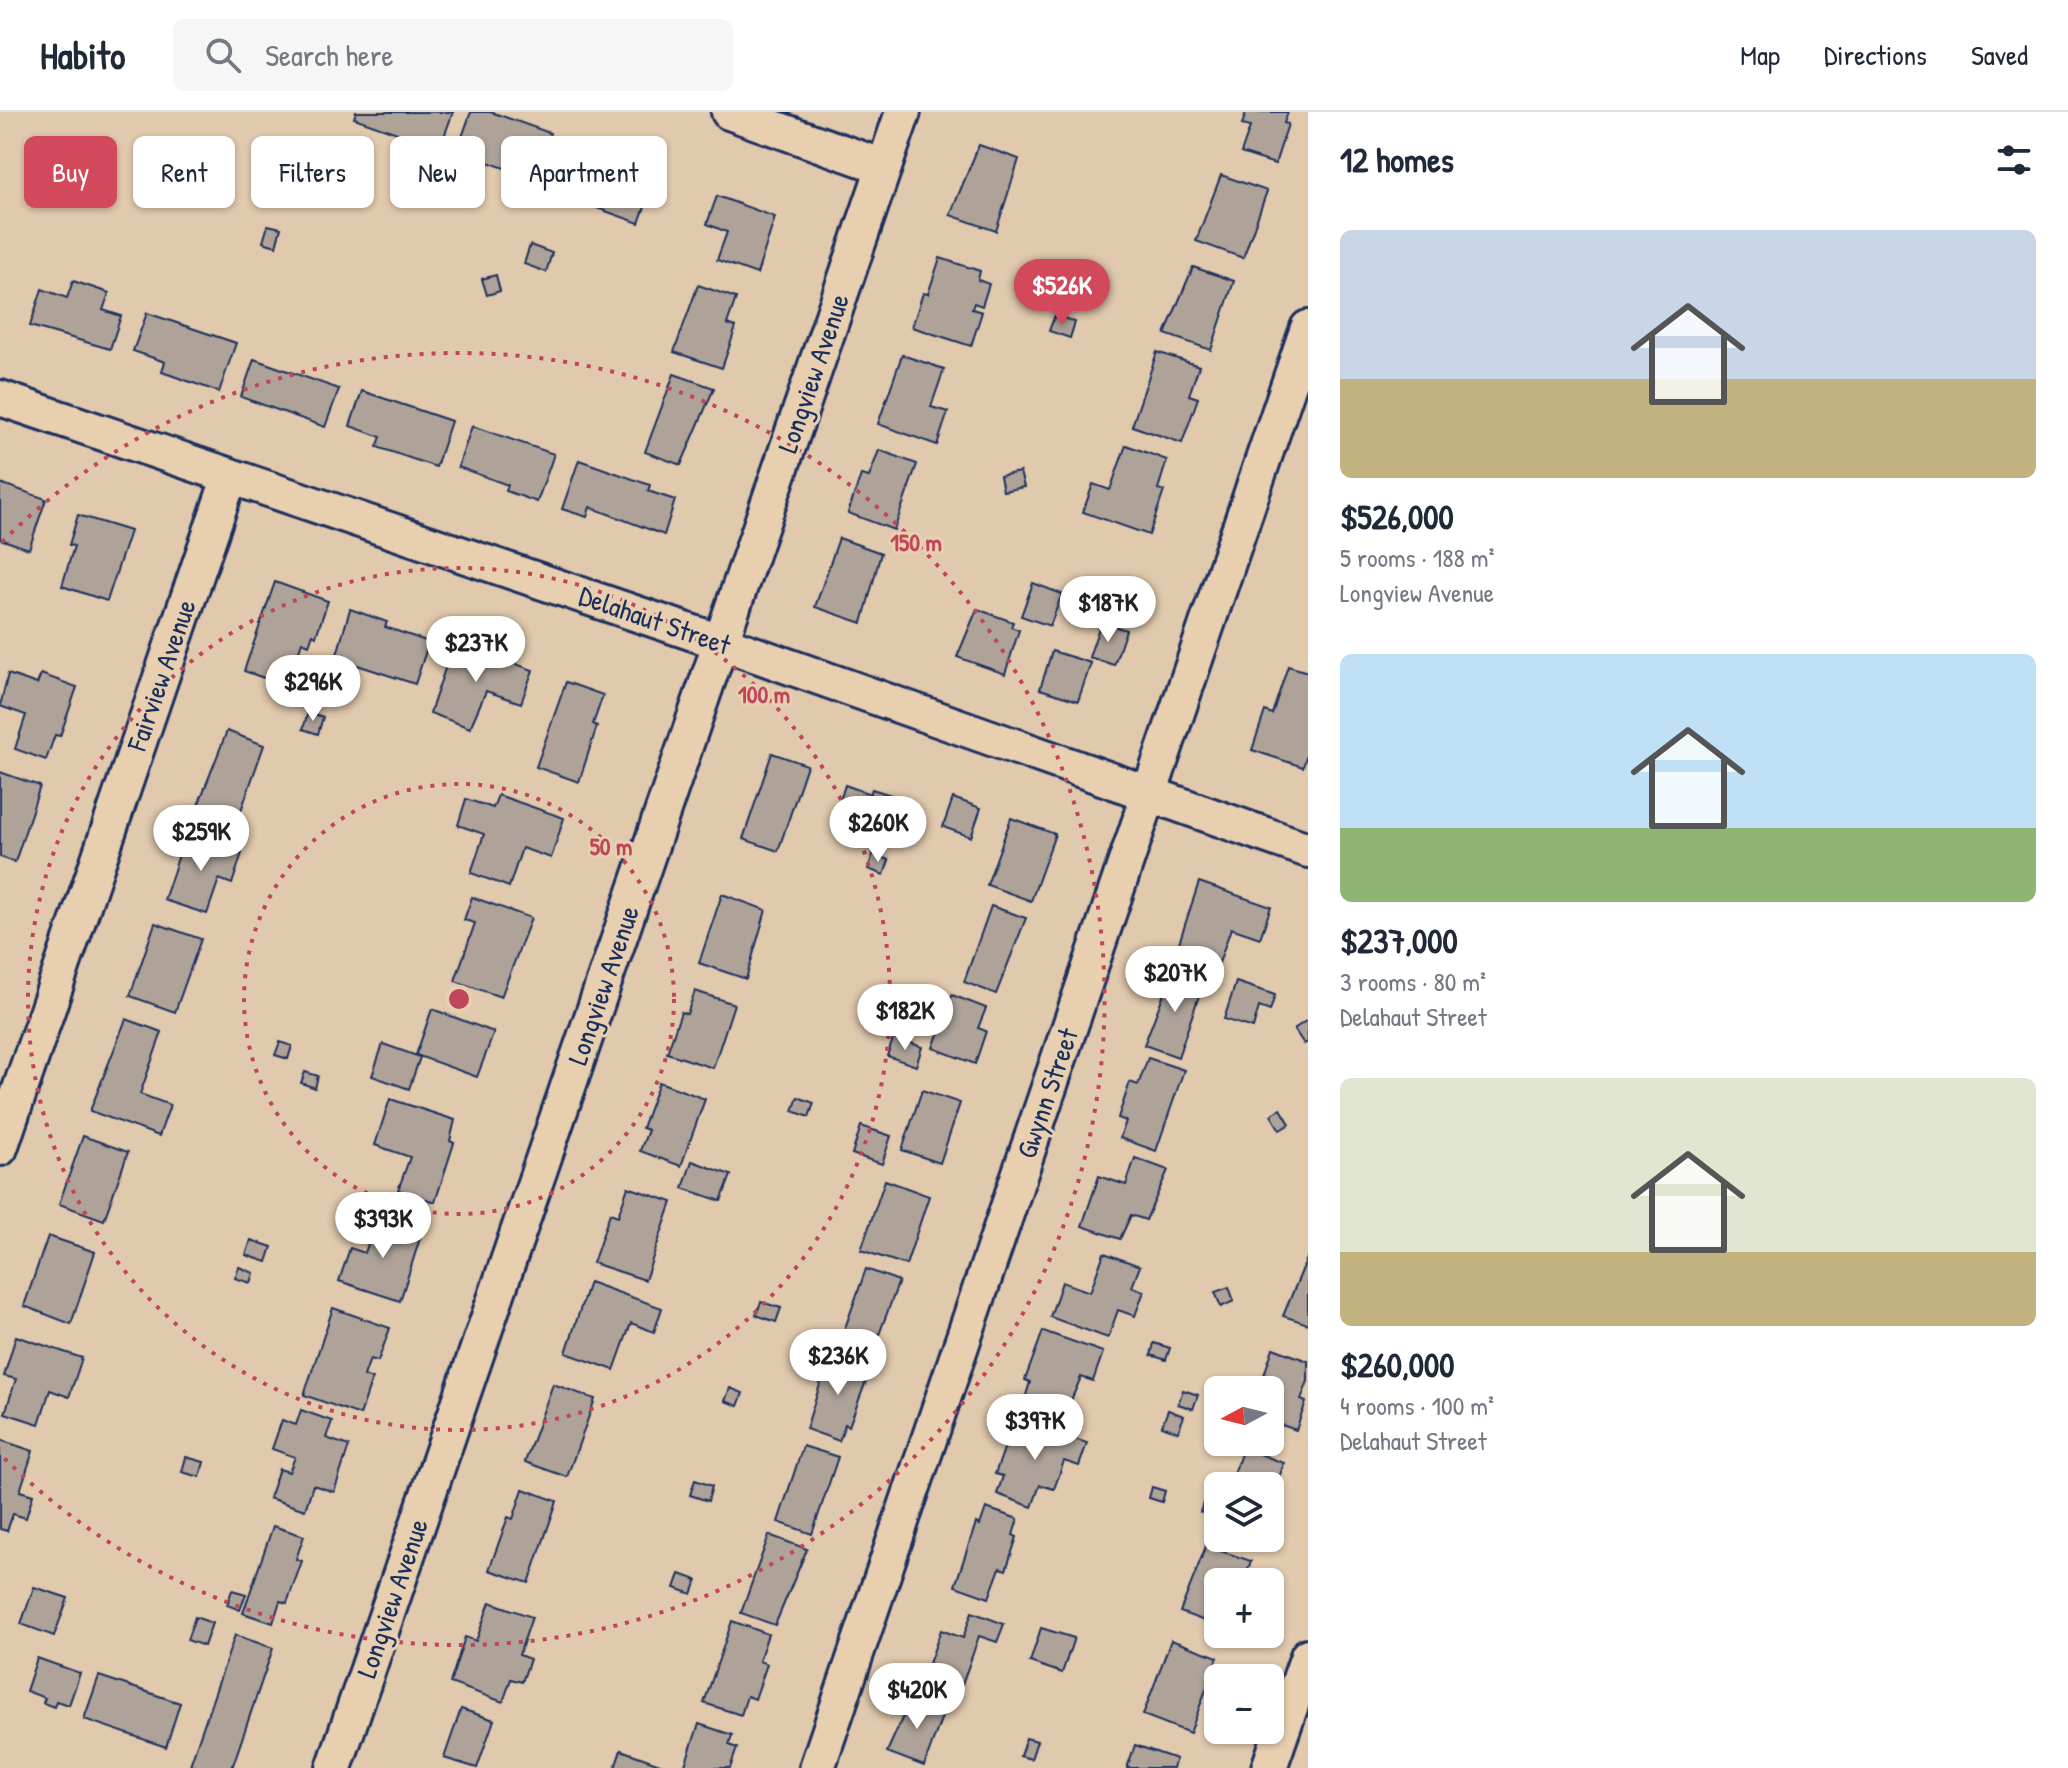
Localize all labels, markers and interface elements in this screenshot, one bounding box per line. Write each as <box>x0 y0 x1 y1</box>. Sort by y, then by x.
search box <box>173 19 733 91</box>
text: Habito <box>40 29 125 81</box>
icon: search <box>201 33 245 77</box>
text: Search here <box>265 35 393 75</box>
text: Map <box>1740 36 1780 74</box>
text: Directions <box>1824 36 1927 74</box>
text: Saved <box>1971 36 2028 74</box>
chip: Buy <box>24 136 117 208</box>
chip: Rent <box>133 136 235 208</box>
chip: Filters <box>251 136 374 208</box>
chip: New <box>390 136 485 208</box>
chip: Apartment <box>501 136 667 208</box>
text: 12 homes <box>1340 137 1454 183</box>
icon: filters <box>1992 138 2036 182</box>
pin: $526K <box>1006 259 1118 327</box>
text: $526K <box>1032 267 1092 302</box>
icon: home <box>1616 282 1760 426</box>
street label: Longview Avenue <box>768 288 858 458</box>
text: $526,000 <box>1340 494 1454 540</box>
text: 150 m <box>890 526 942 558</box>
text: 5 rooms · 188 m² <box>1340 540 1494 575</box>
text: Longview Avenue <box>1340 575 1494 610</box>
street label: Delahaut Street <box>574 576 736 664</box>
pin: $187K <box>1052 576 1164 644</box>
text: $187K <box>1078 584 1138 619</box>
street label: Fairview Avenue <box>117 594 205 757</box>
pin: $237K <box>420 616 532 684</box>
text: $237K <box>444 624 508 659</box>
pin: $296K <box>257 655 369 723</box>
text: $296K <box>284 663 342 698</box>
text: 100 m <box>738 678 790 710</box>
icon: home <box>1616 706 1760 850</box>
pin: $260K <box>822 796 934 864</box>
text: $260K <box>848 804 908 839</box>
pin: $259K <box>145 805 257 873</box>
text: $259K <box>171 813 231 848</box>
text: 50 m <box>590 830 632 862</box>
street label: Longview Avenue <box>558 900 648 1070</box>
text: $237,000 <box>1340 918 1458 964</box>
pin: $207K <box>1119 946 1231 1014</box>
text: $207K <box>1143 954 1207 989</box>
text: 3 rooms · 80 m² <box>1340 964 1486 999</box>
pin: $182K <box>849 984 961 1052</box>
centre of rings <box>445 985 473 1013</box>
text: $182K <box>875 992 935 1027</box>
text: Delahaut Street <box>1340 999 1487 1034</box>
street label: Gwynn Street <box>1007 1023 1087 1163</box>
icon: home <box>1616 1130 1760 1274</box>
pin: $393K <box>327 1192 439 1260</box>
text: $393K <box>353 1200 413 1235</box>
pin: $236K <box>782 1329 894 1397</box>
text: $236K <box>808 1337 868 1372</box>
text: $260,000 <box>1340 1342 1455 1388</box>
north arrow <box>1204 1376 1284 1456</box>
map controls <box>1204 1376 1284 1744</box>
text: 4 rooms · 100 m² <box>1340 1388 1494 1423</box>
pin: $397K <box>979 1394 1091 1462</box>
text: $397K <box>1005 1402 1065 1437</box>
text: Delahaut Street <box>1340 1423 1487 1458</box>
button: layers <box>1204 1472 1284 1552</box>
street label: Longview Avenue <box>347 1513 437 1683</box>
button: + <box>1204 1568 1284 1648</box>
pin: $420K <box>861 1663 973 1731</box>
button: − <box>1204 1664 1284 1744</box>
text: $420K <box>887 1671 947 1706</box>

